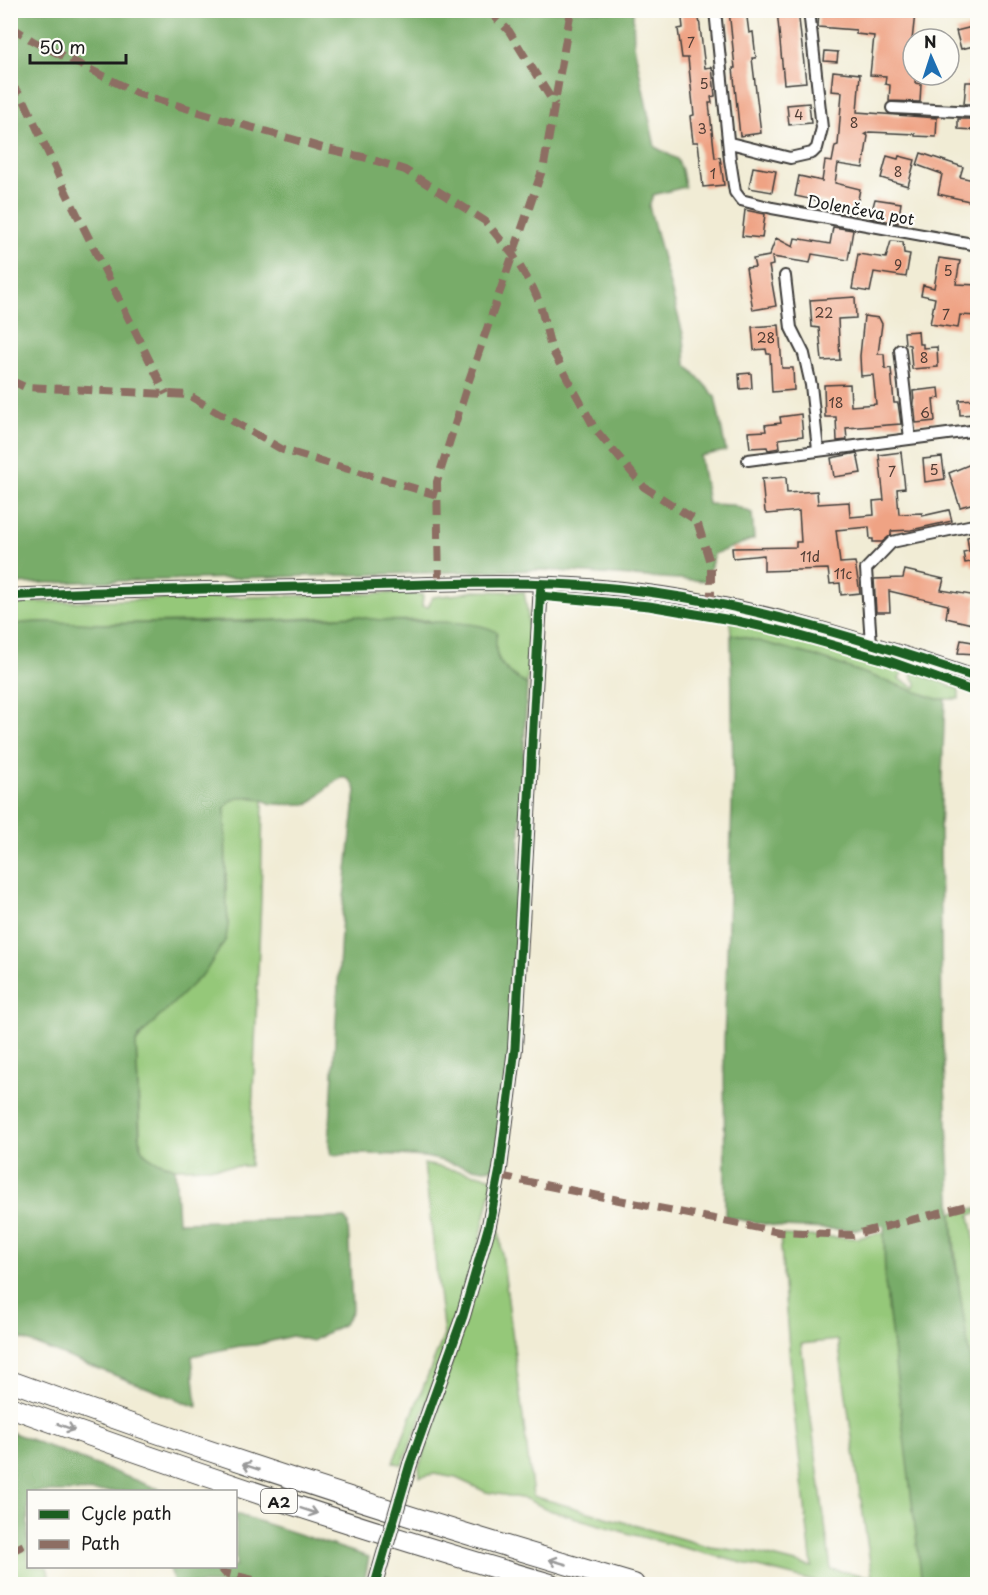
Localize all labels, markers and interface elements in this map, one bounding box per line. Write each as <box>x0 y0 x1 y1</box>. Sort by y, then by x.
scale bar <box>30 27 126 65</box>
north arrow <box>901 27 961 87</box>
text: N <box>923 29 937 53</box>
house number: 7 <box>687 32 695 53</box>
text: 50 m <box>39 33 86 60</box>
house number: 5 <box>699 73 709 94</box>
house number: 4 <box>794 104 804 125</box>
house number: 8 <box>850 112 858 133</box>
house number: 3 <box>697 118 707 139</box>
house number: 8 <box>894 161 902 182</box>
house number: 1 <box>710 163 716 184</box>
street label: Dolenčeva pot <box>805 188 917 230</box>
house number: 9 <box>894 254 902 275</box>
house number: 5 <box>943 260 953 281</box>
house number: 22 <box>815 302 833 323</box>
house number: 7 <box>942 304 950 325</box>
house number: 28 <box>757 327 775 348</box>
house number: 8 <box>920 347 928 368</box>
house number: 18 <box>828 392 844 413</box>
house number: 6 <box>920 402 930 423</box>
house number: 5 <box>929 459 939 480</box>
house number: 7 <box>888 461 896 482</box>
house number: 11d <box>800 546 820 567</box>
house number: 11c <box>834 563 853 584</box>
one-way arrow <box>56 1422 74 1433</box>
one-way arrow <box>243 1460 261 1471</box>
road number: A2 <box>261 1489 297 1513</box>
legend <box>27 1490 237 1568</box>
text: Cycle path <box>81 1499 172 1526</box>
one-way arrow <box>299 1506 318 1517</box>
text: Path <box>81 1529 120 1556</box>
one-way arrow <box>549 1556 568 1567</box>

